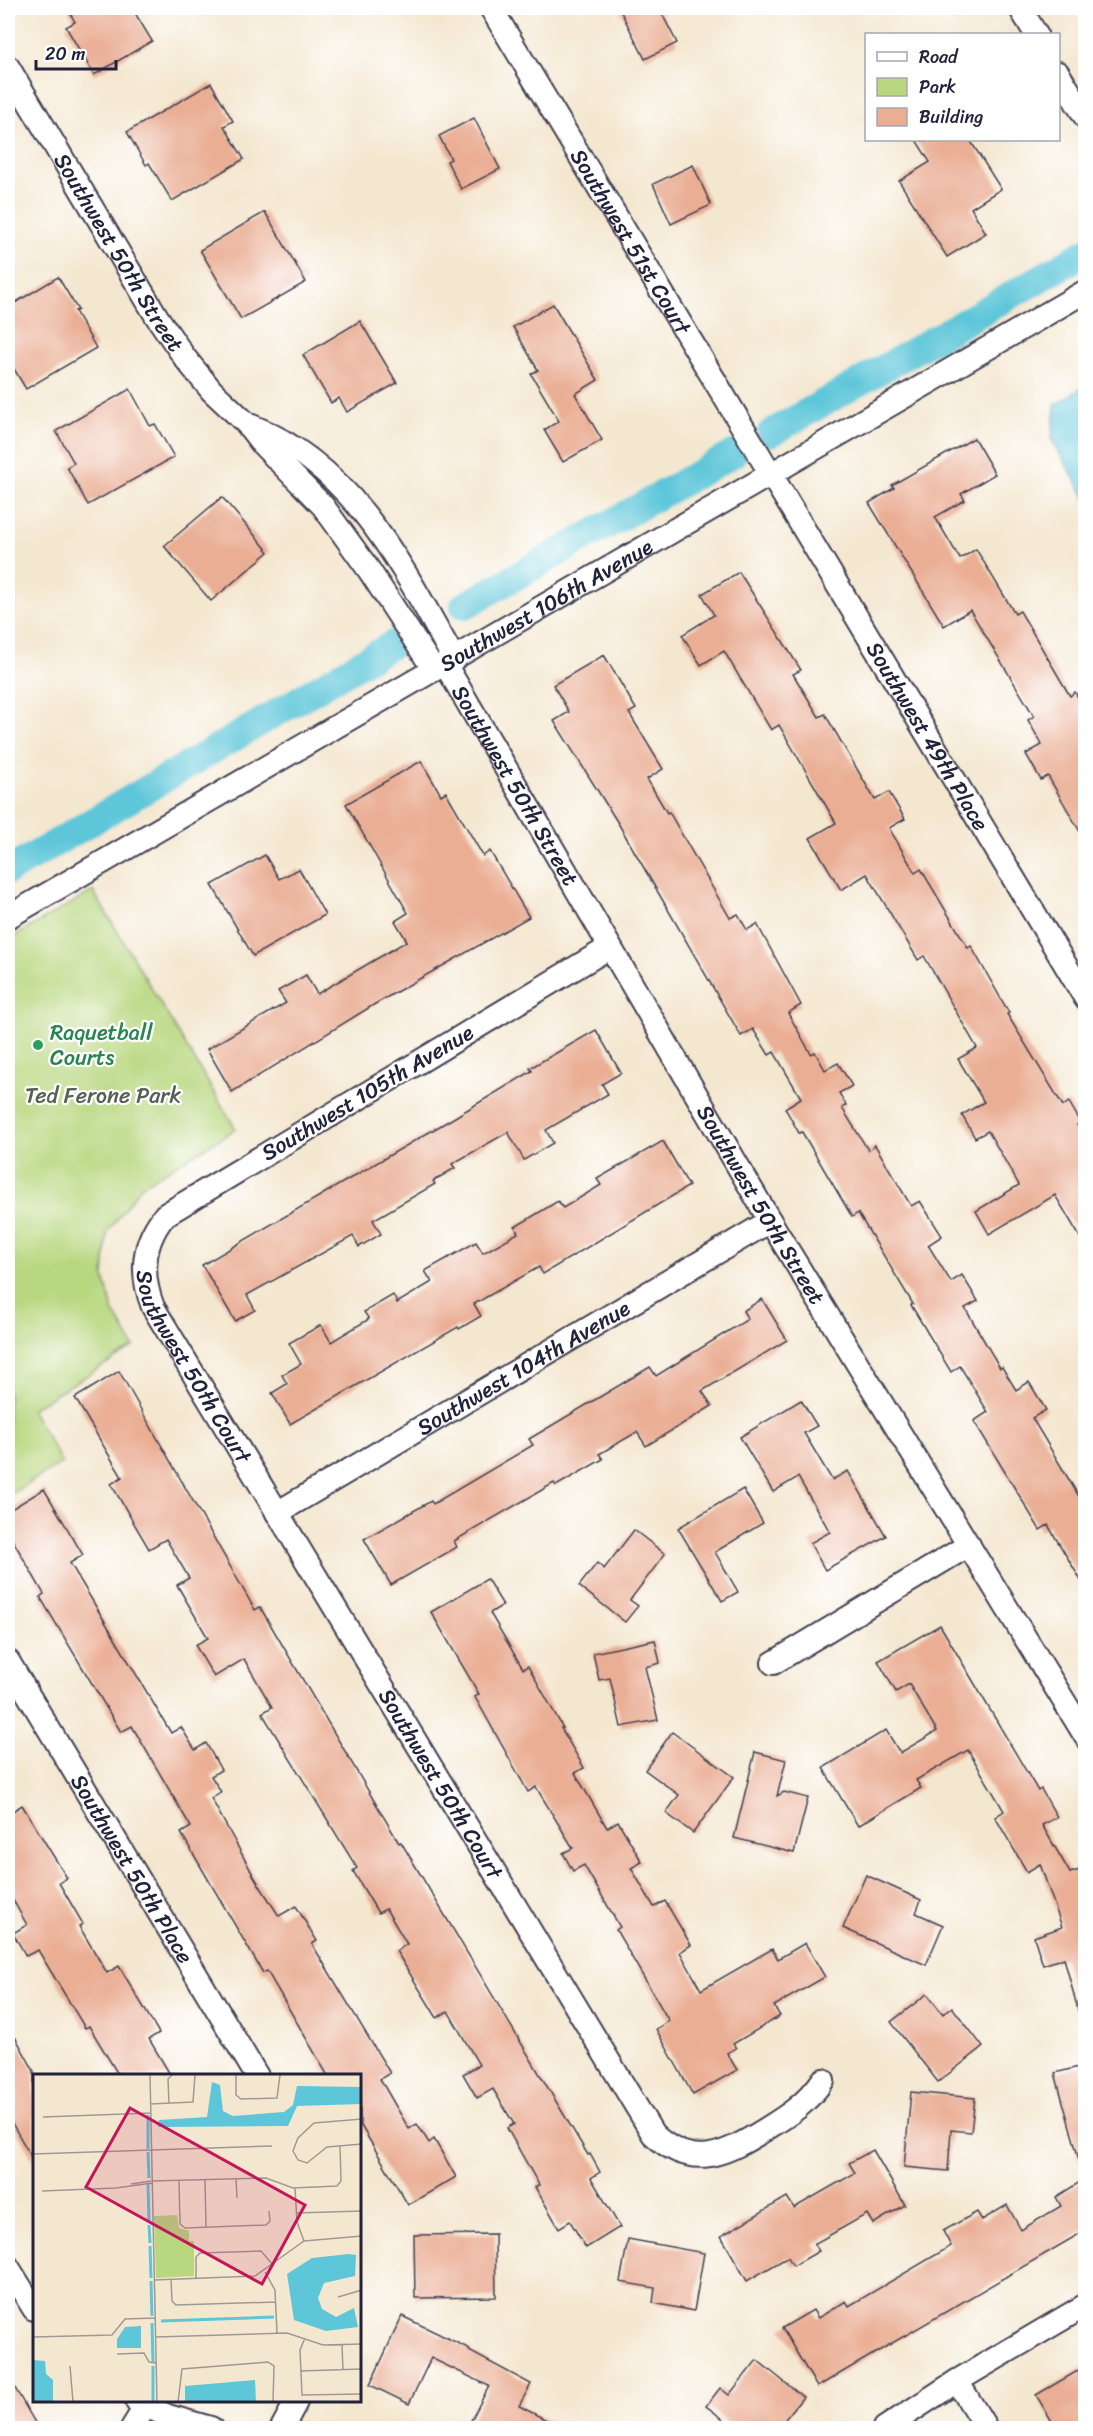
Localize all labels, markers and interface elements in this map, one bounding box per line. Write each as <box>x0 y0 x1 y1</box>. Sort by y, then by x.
scale bar <box>36 33 116 71</box>
legend <box>865 33 1060 141</box>
text: 20 m <box>45 38 85 70</box>
text: Road <box>919 41 959 73</box>
text: Park <box>919 71 956 103</box>
text: Building <box>919 101 983 133</box>
street label: Southwest 51st Court <box>560 141 702 343</box>
street label: Southwest 50th Street <box>43 145 195 361</box>
street label: Southwest 106th Avenue <box>432 527 661 683</box>
street label: Southwest 49th Place <box>855 634 1000 839</box>
street label: Southwest 50th Street <box>441 677 589 894</box>
place label: Raquetball Courts <box>50 1013 153 1077</box>
street label: Southwest 105th Avenue <box>253 1013 482 1172</box>
marker: Raquetball Courts <box>31 1038 45 1052</box>
park label: Ted Ferone Park <box>25 1076 181 1115</box>
street label: Southwest 50th Street <box>686 1097 836 1313</box>
street label: Southwest 50th Court <box>125 1268 263 1472</box>
street label: Southwest 104th Avenue <box>409 1289 638 1446</box>
street label: Southwest 50th Court <box>368 1681 514 1888</box>
street label: Southwest 50th Place <box>60 1766 204 1971</box>
inset map <box>33 2074 362 2403</box>

